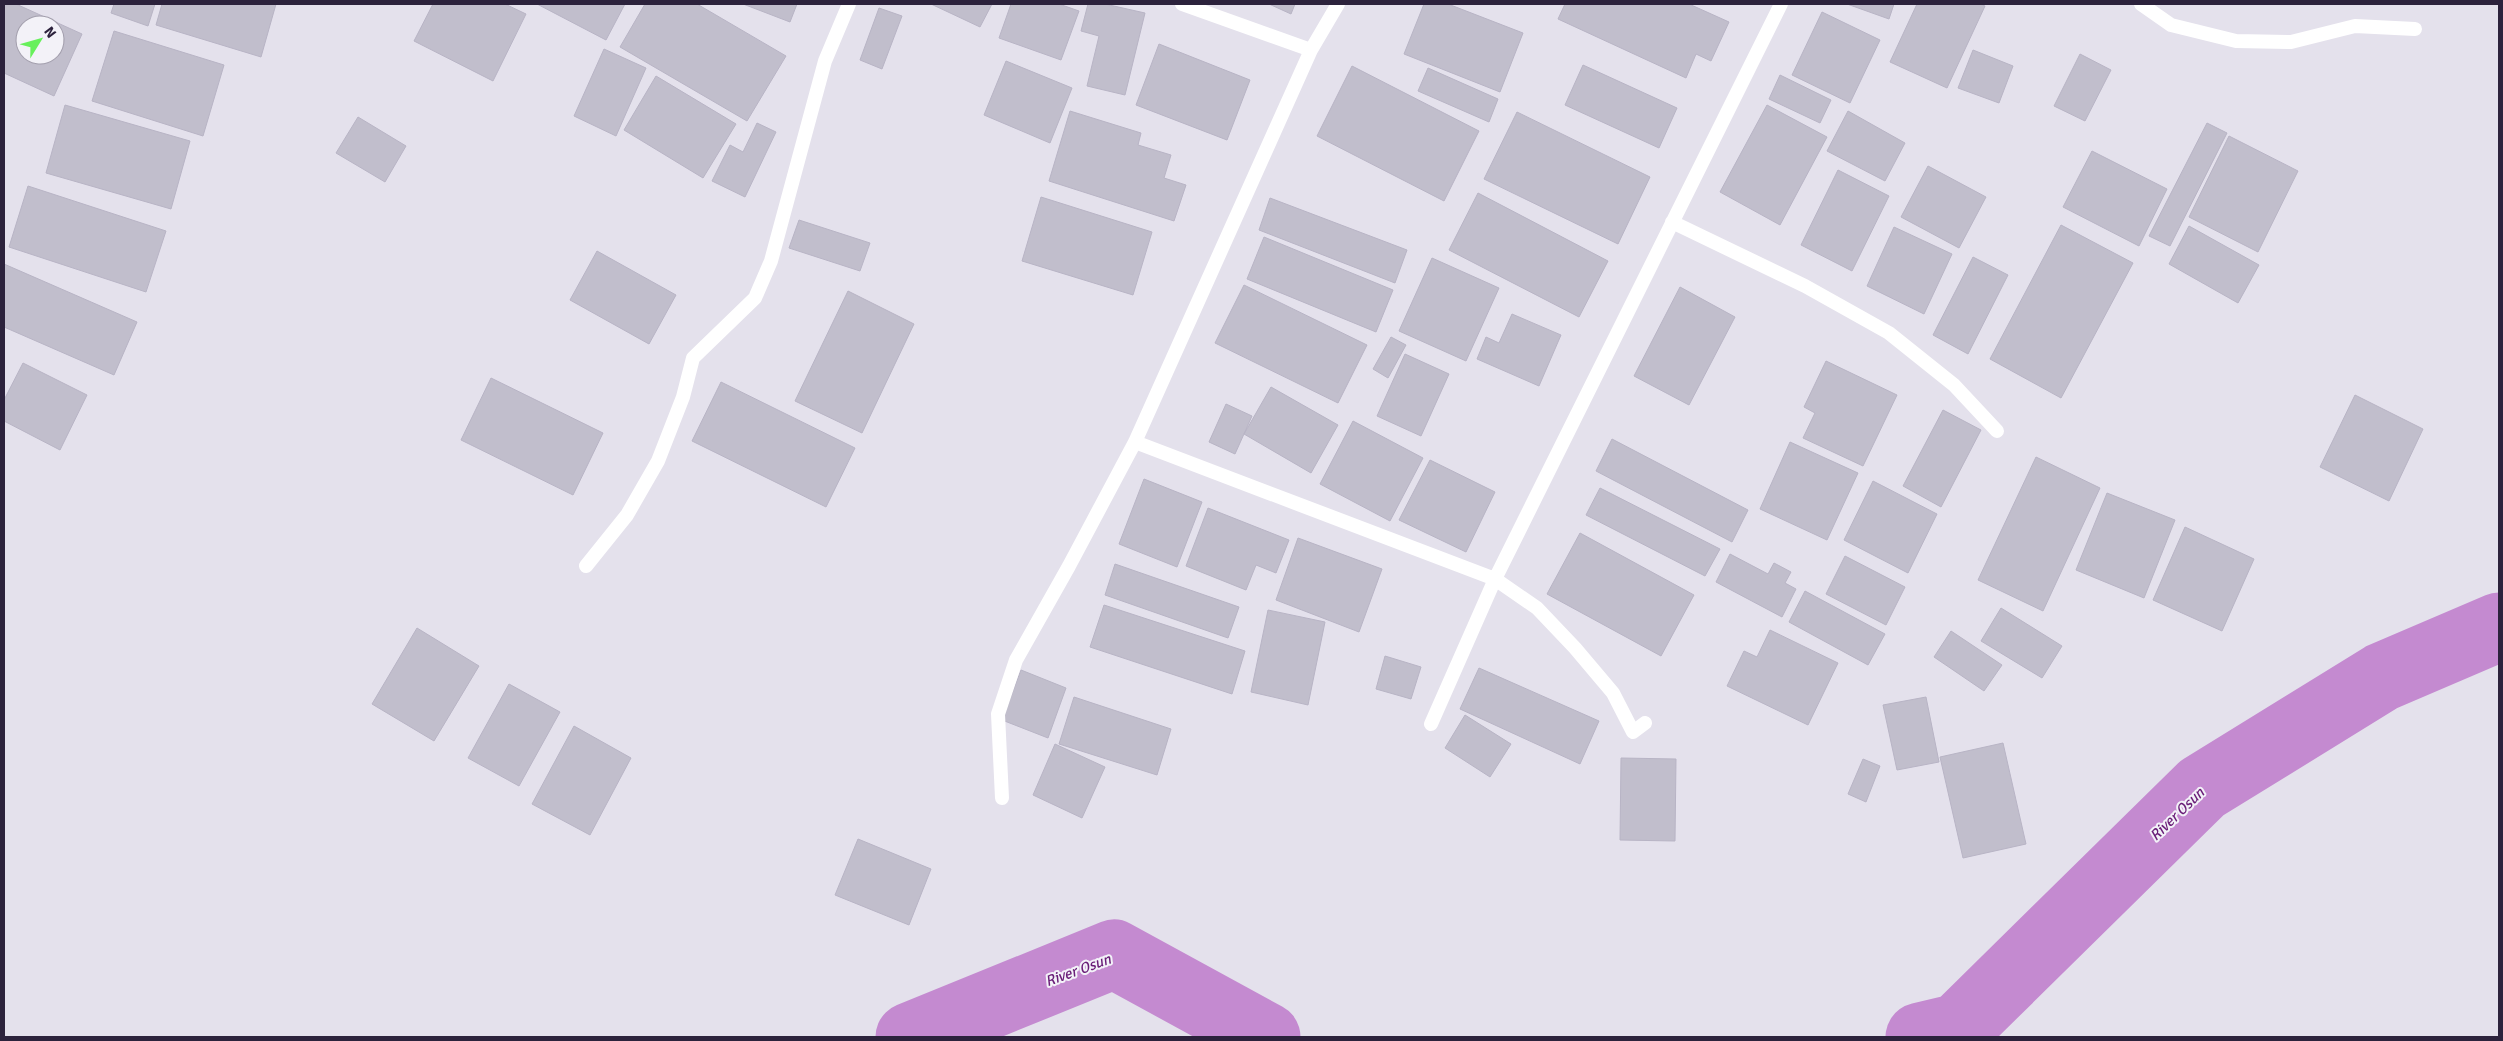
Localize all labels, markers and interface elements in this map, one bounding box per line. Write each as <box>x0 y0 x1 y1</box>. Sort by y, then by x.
north arrow <box>15 15 65 65</box>
text: N <box>40 23 60 41</box>
water label: River Osun <box>2146 783 2209 844</box>
water label: River Osun <box>1043 950 1114 990</box>

